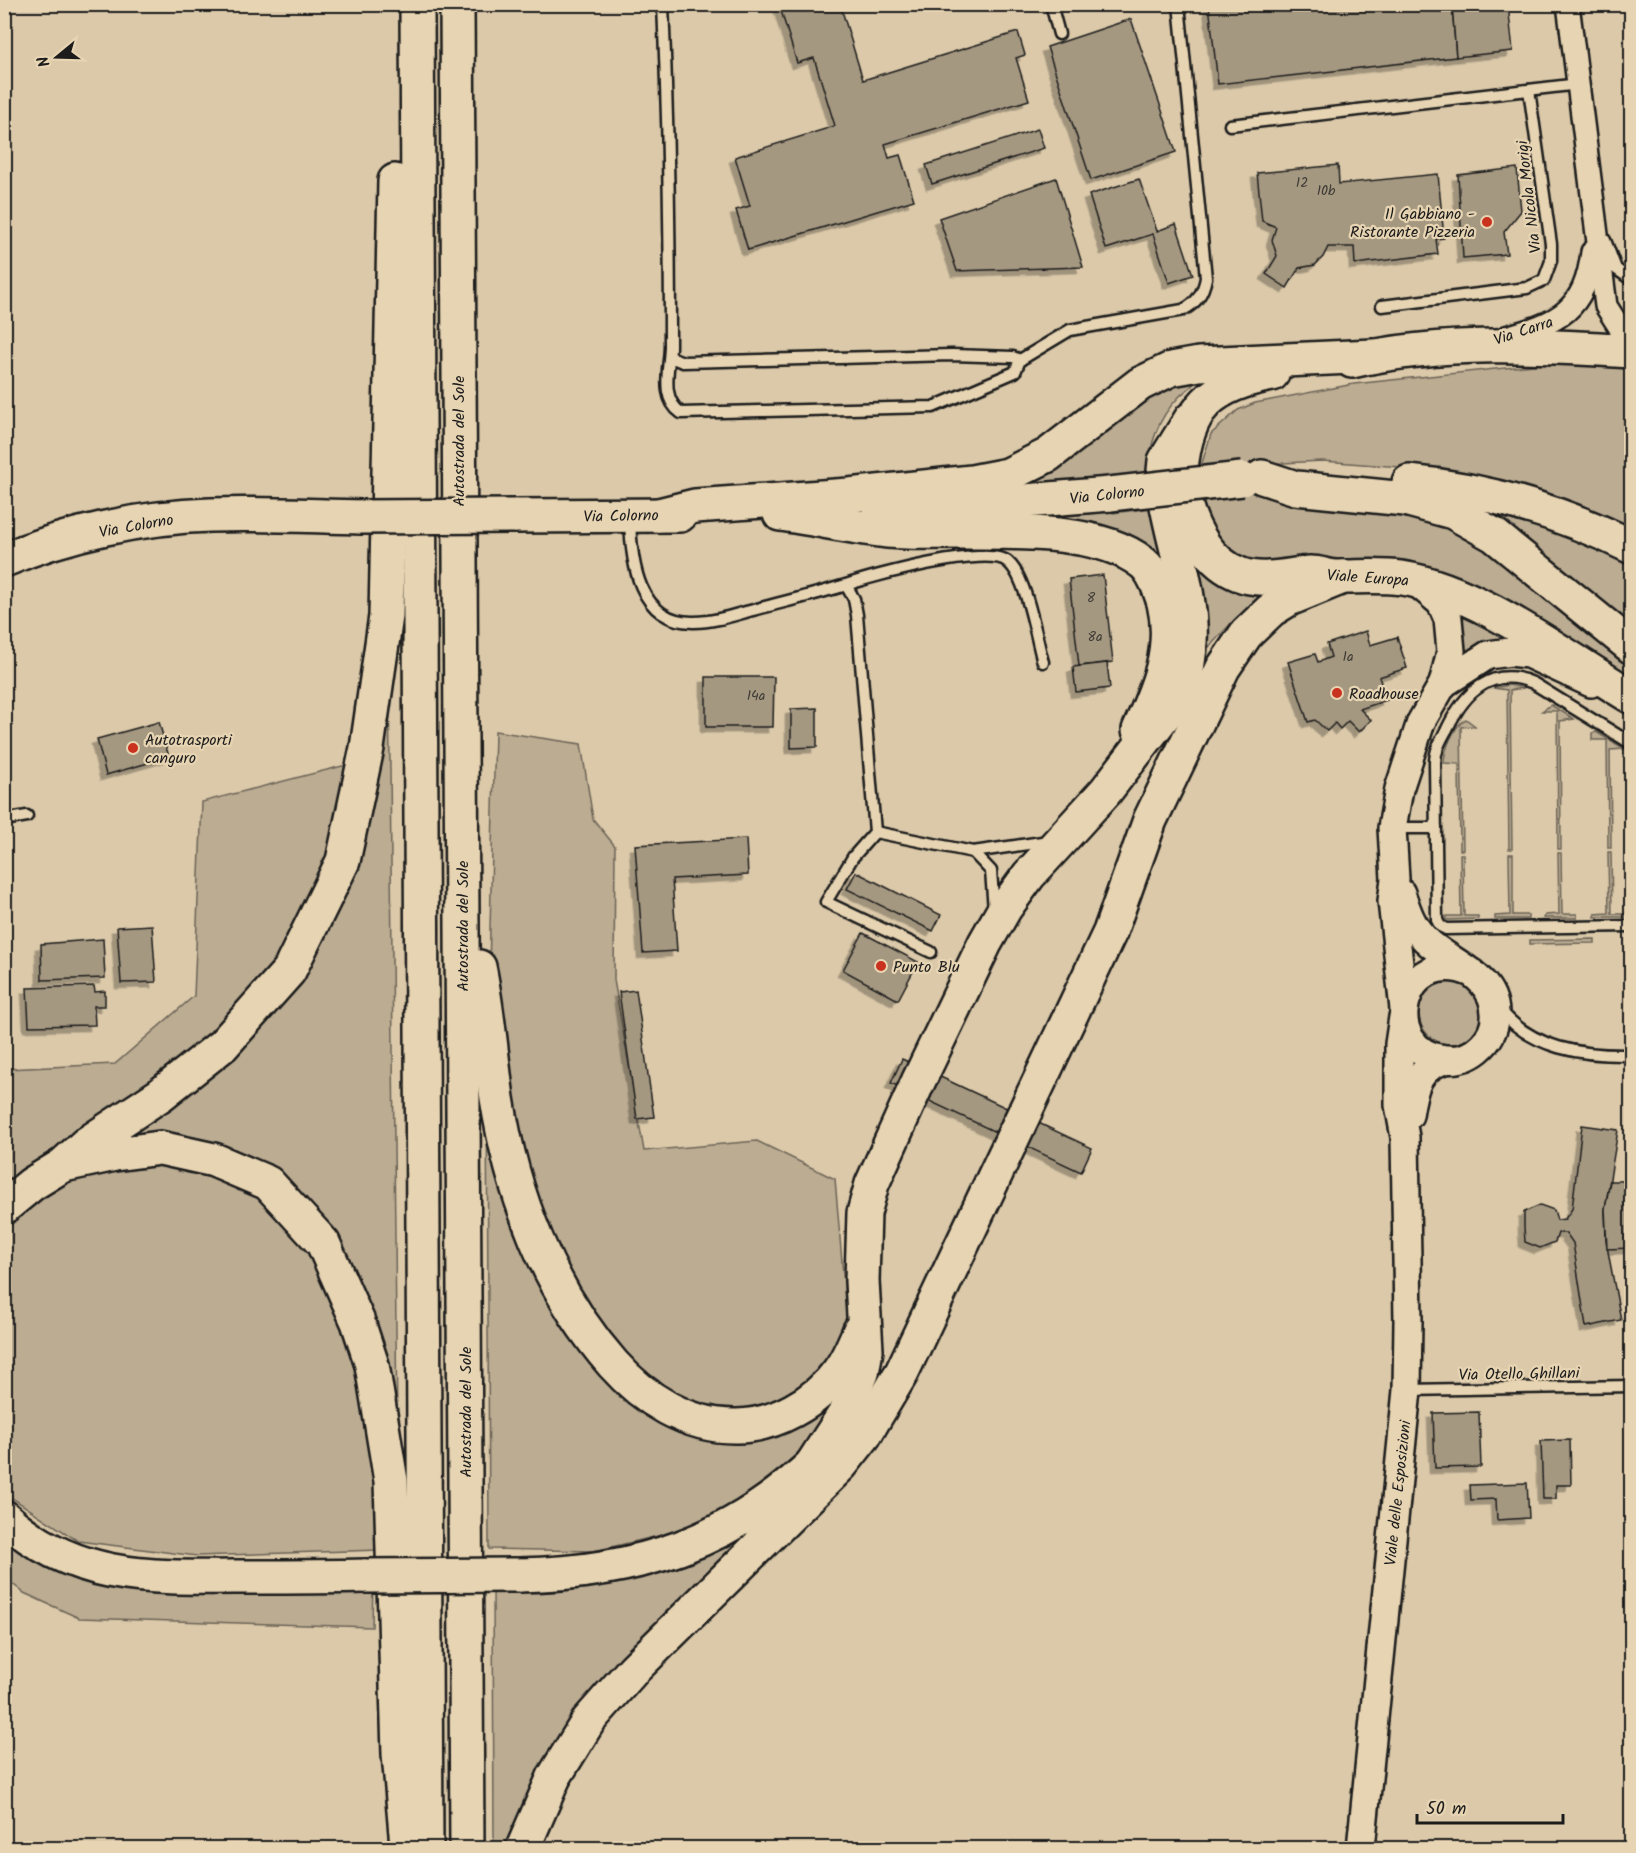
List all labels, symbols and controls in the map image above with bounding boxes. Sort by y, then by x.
north arrow [27,27,87,87]
text: N [31,53,58,70]
street label: Via Nicola Morigi [1510,138,1549,255]
house number: 12 [1296,172,1308,194]
house number: 10b [1317,180,1336,202]
place label: Il Gabbiano - Ristorante Pizzeria [1350,202,1475,245]
marker: Il Gabbiano - Ristorante Pizzeria [1480,215,1494,229]
street label: Via Carra [1490,310,1557,353]
street label: Autostrada del Sole [447,376,472,506]
street label: Via Colorno [1068,479,1146,512]
street label: Via Colorno [583,503,659,530]
street label: Via Colorno [97,508,176,545]
street label: Viale Europa [1326,563,1410,594]
house number: 8 [1087,587,1096,609]
house number: 8a [1088,626,1103,648]
house number: 1a [1343,646,1353,668]
place label: Roadhouse [1349,682,1419,707]
house number: 14a [747,685,765,707]
marker: Roadhouse [1330,686,1344,700]
place label: Autotrasporti canguro [145,728,233,771]
marker: Autotrasporti canguro [126,741,140,755]
street label: Autostrada del Sole [451,861,476,991]
place label: Punto Blu [893,955,960,980]
marker: Punto Blu [874,959,888,973]
street label: Autostrada del Sole [454,1347,479,1477]
street label: Via Otello Ghillani [1458,1361,1581,1388]
street label: Viale delle Esposizioni [1378,1418,1419,1567]
scale bar [1417,1787,1562,1825]
text: 50 m [1426,1795,1466,1824]

